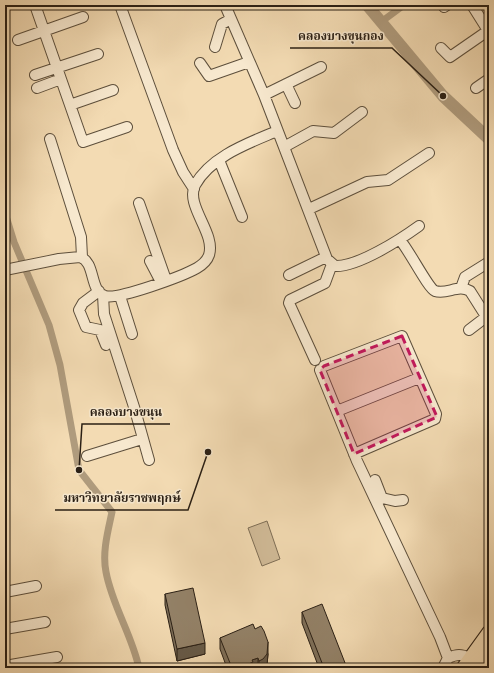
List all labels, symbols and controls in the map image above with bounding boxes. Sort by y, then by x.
callout: คลองบางขุนกอง [290,24,392,48]
text: คลองบางขุนกอง [298,28,384,44]
callout: คลองบางขนุน [82,400,170,424]
text: คลองบางขนุน [90,404,162,420]
callout: มหาวิทยาลัยราชพฤกษ์ [55,486,188,510]
text: มหาวิทยาลัยราชพฤกษ์ [63,490,181,505]

